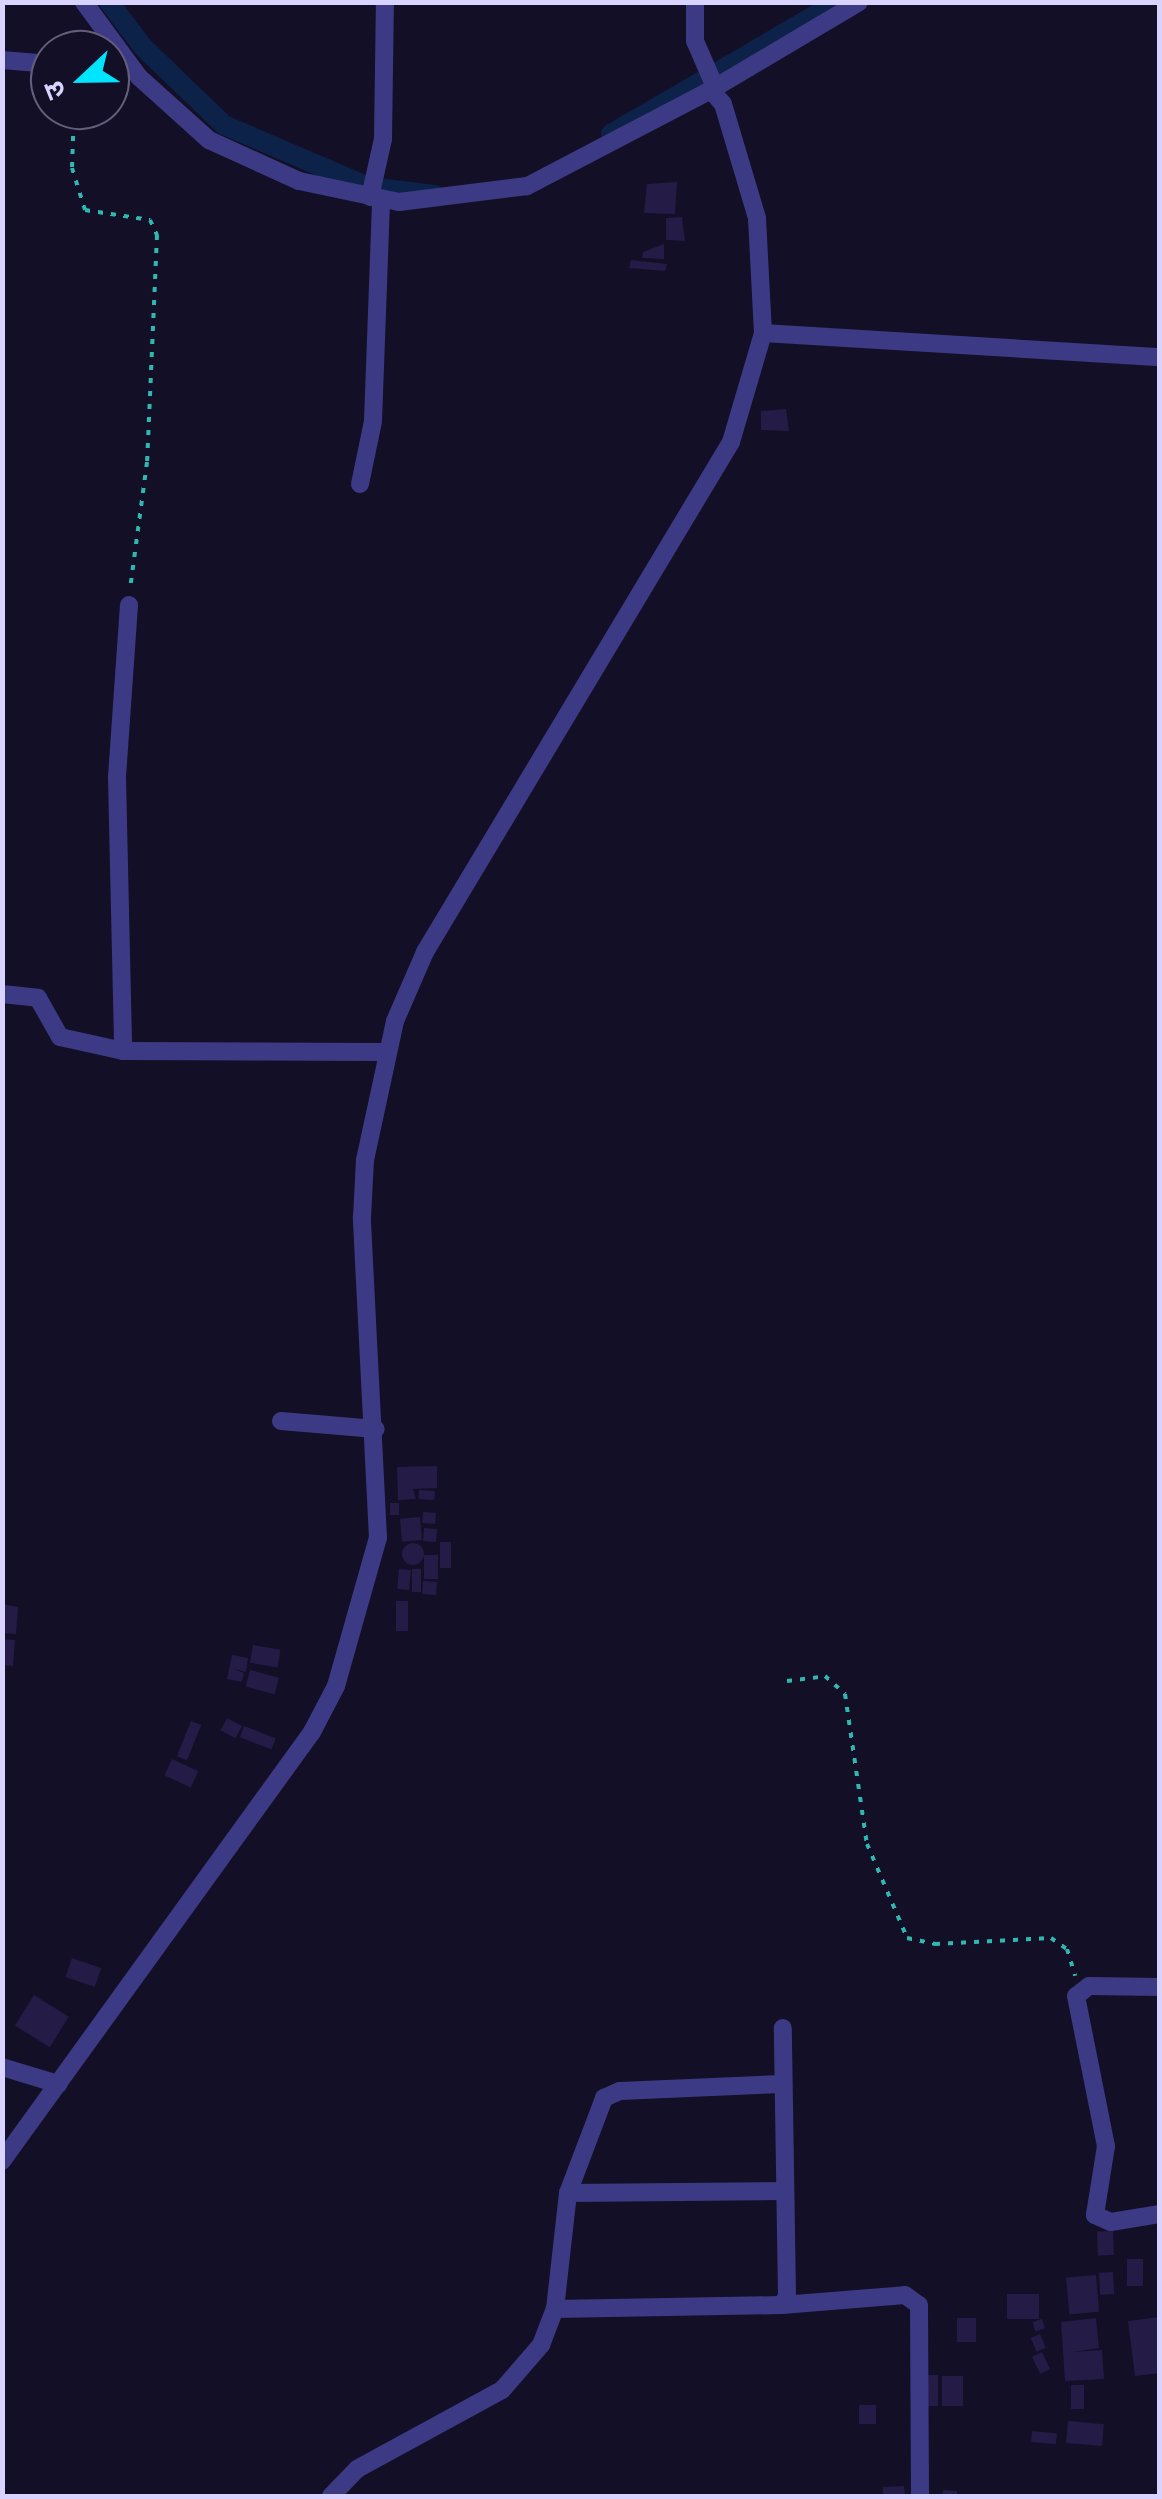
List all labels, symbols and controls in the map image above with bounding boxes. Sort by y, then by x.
north arrow [30,30,130,130]
text: उ [33,76,75,105]

